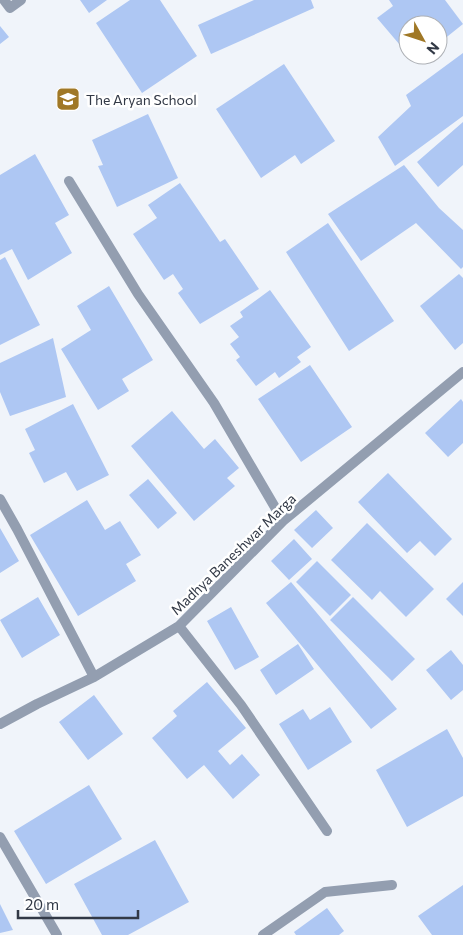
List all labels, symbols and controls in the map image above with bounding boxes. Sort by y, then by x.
north arrow [398,15,448,65]
text: N [423,39,443,58]
school or university icon: The Aryan School [55,86,81,112]
place label: The Aryan School [86,91,197,108]
street label: Madhya Baneshwar Marga [167,490,299,618]
scale bar [18,888,138,920]
text: 20 m [25,895,59,913]

